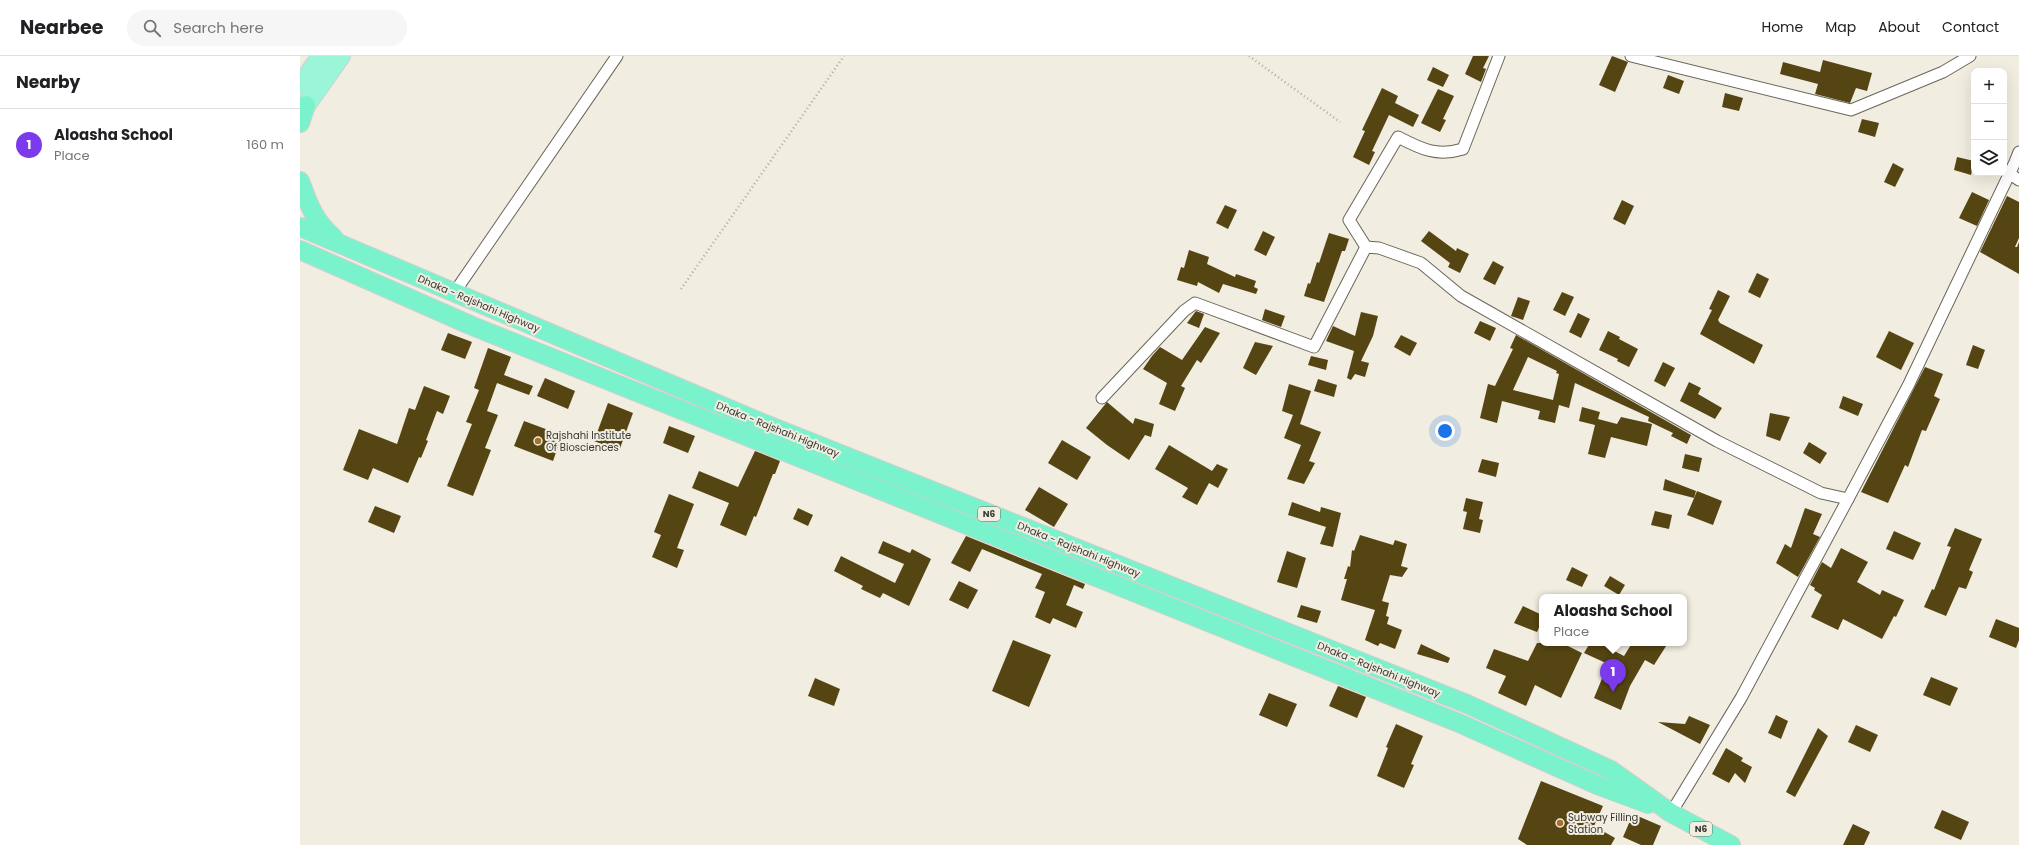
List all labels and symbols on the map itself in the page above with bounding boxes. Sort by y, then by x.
street label: Dhaka - Rajshahi Highway [415,271,543,336]
street label: Dhaka - Rajshahi Highway [714,398,842,461]
your location [1435,421,1455,441]
place label: Rajshahi Institute Of Biosciences [546,428,631,455]
marker: Rajshahi Institute Of Biosciences [533,436,543,446]
road number: N6 [978,507,1000,521]
street label: Dhaka - Rajshahi Highway [1015,518,1143,581]
street label: Dhaka - Rajshahi Highway [1315,638,1443,701]
pin: 1 [1600,659,1626,692]
place label: Subway Filling Station [1568,810,1638,837]
marker: Subway Filling Station [1555,818,1565,828]
road number: N6 [1690,822,1712,836]

